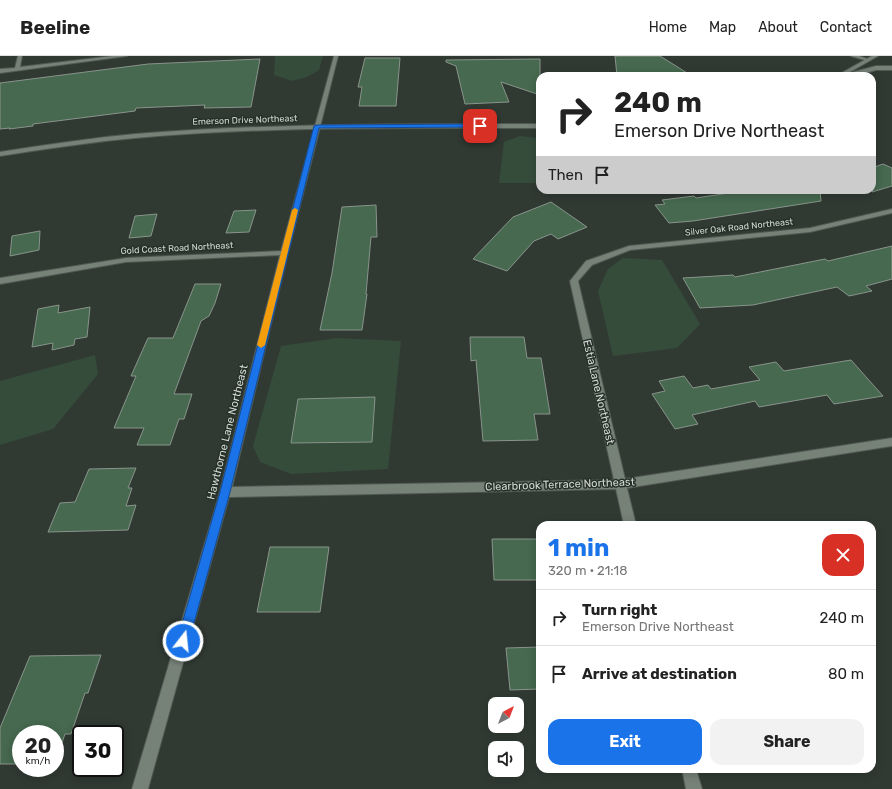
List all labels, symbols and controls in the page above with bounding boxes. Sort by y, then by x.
text: Beeline [20,16,90,39]
text: Home [649,19,687,36]
text: Map [709,19,736,36]
text: About [758,19,798,36]
text: Contact [820,19,872,36]
text: 240 m [614,86,702,119]
icon: right [548,88,600,140]
pin [463,109,497,143]
street label: Emerson Drive Northeast [192,113,298,127]
icon: arrive [469,115,491,137]
text: Emerson Drive Northeast [614,120,824,142]
icon: arrive [591,164,613,186]
text: Then [548,166,583,184]
street label: Silver Oak Road Northeast [684,216,794,238]
street label: Gold Coast Road Northeast [120,240,234,256]
street label: Estia Lane Northeast [580,338,617,446]
street label: Hawthorne Lane Northeast [204,363,251,501]
street label: Clearbrook Terrace Northeast [485,475,636,494]
text: 1 min [548,534,609,562]
button: close [822,534,864,576]
text: 320 m · 21:18 [548,563,627,578]
text: Turn right [582,601,657,619]
icon: right [548,607,570,629]
text: 240 m [819,609,864,627]
text: Emerson Drive Northeast [582,619,734,634]
position arrow [162,620,204,662]
icon: arrive [548,663,570,685]
text: Arrive at destination [582,665,737,683]
text: 80 m [828,665,864,683]
north arrow [488,697,524,733]
map controls [488,697,524,777]
button: Exit [548,719,702,765]
button: Share [710,719,864,765]
speed limit sign: 30 [72,725,124,777]
text: 20 [25,734,51,758]
button: sound [488,741,524,777]
text: km/h [26,755,50,767]

